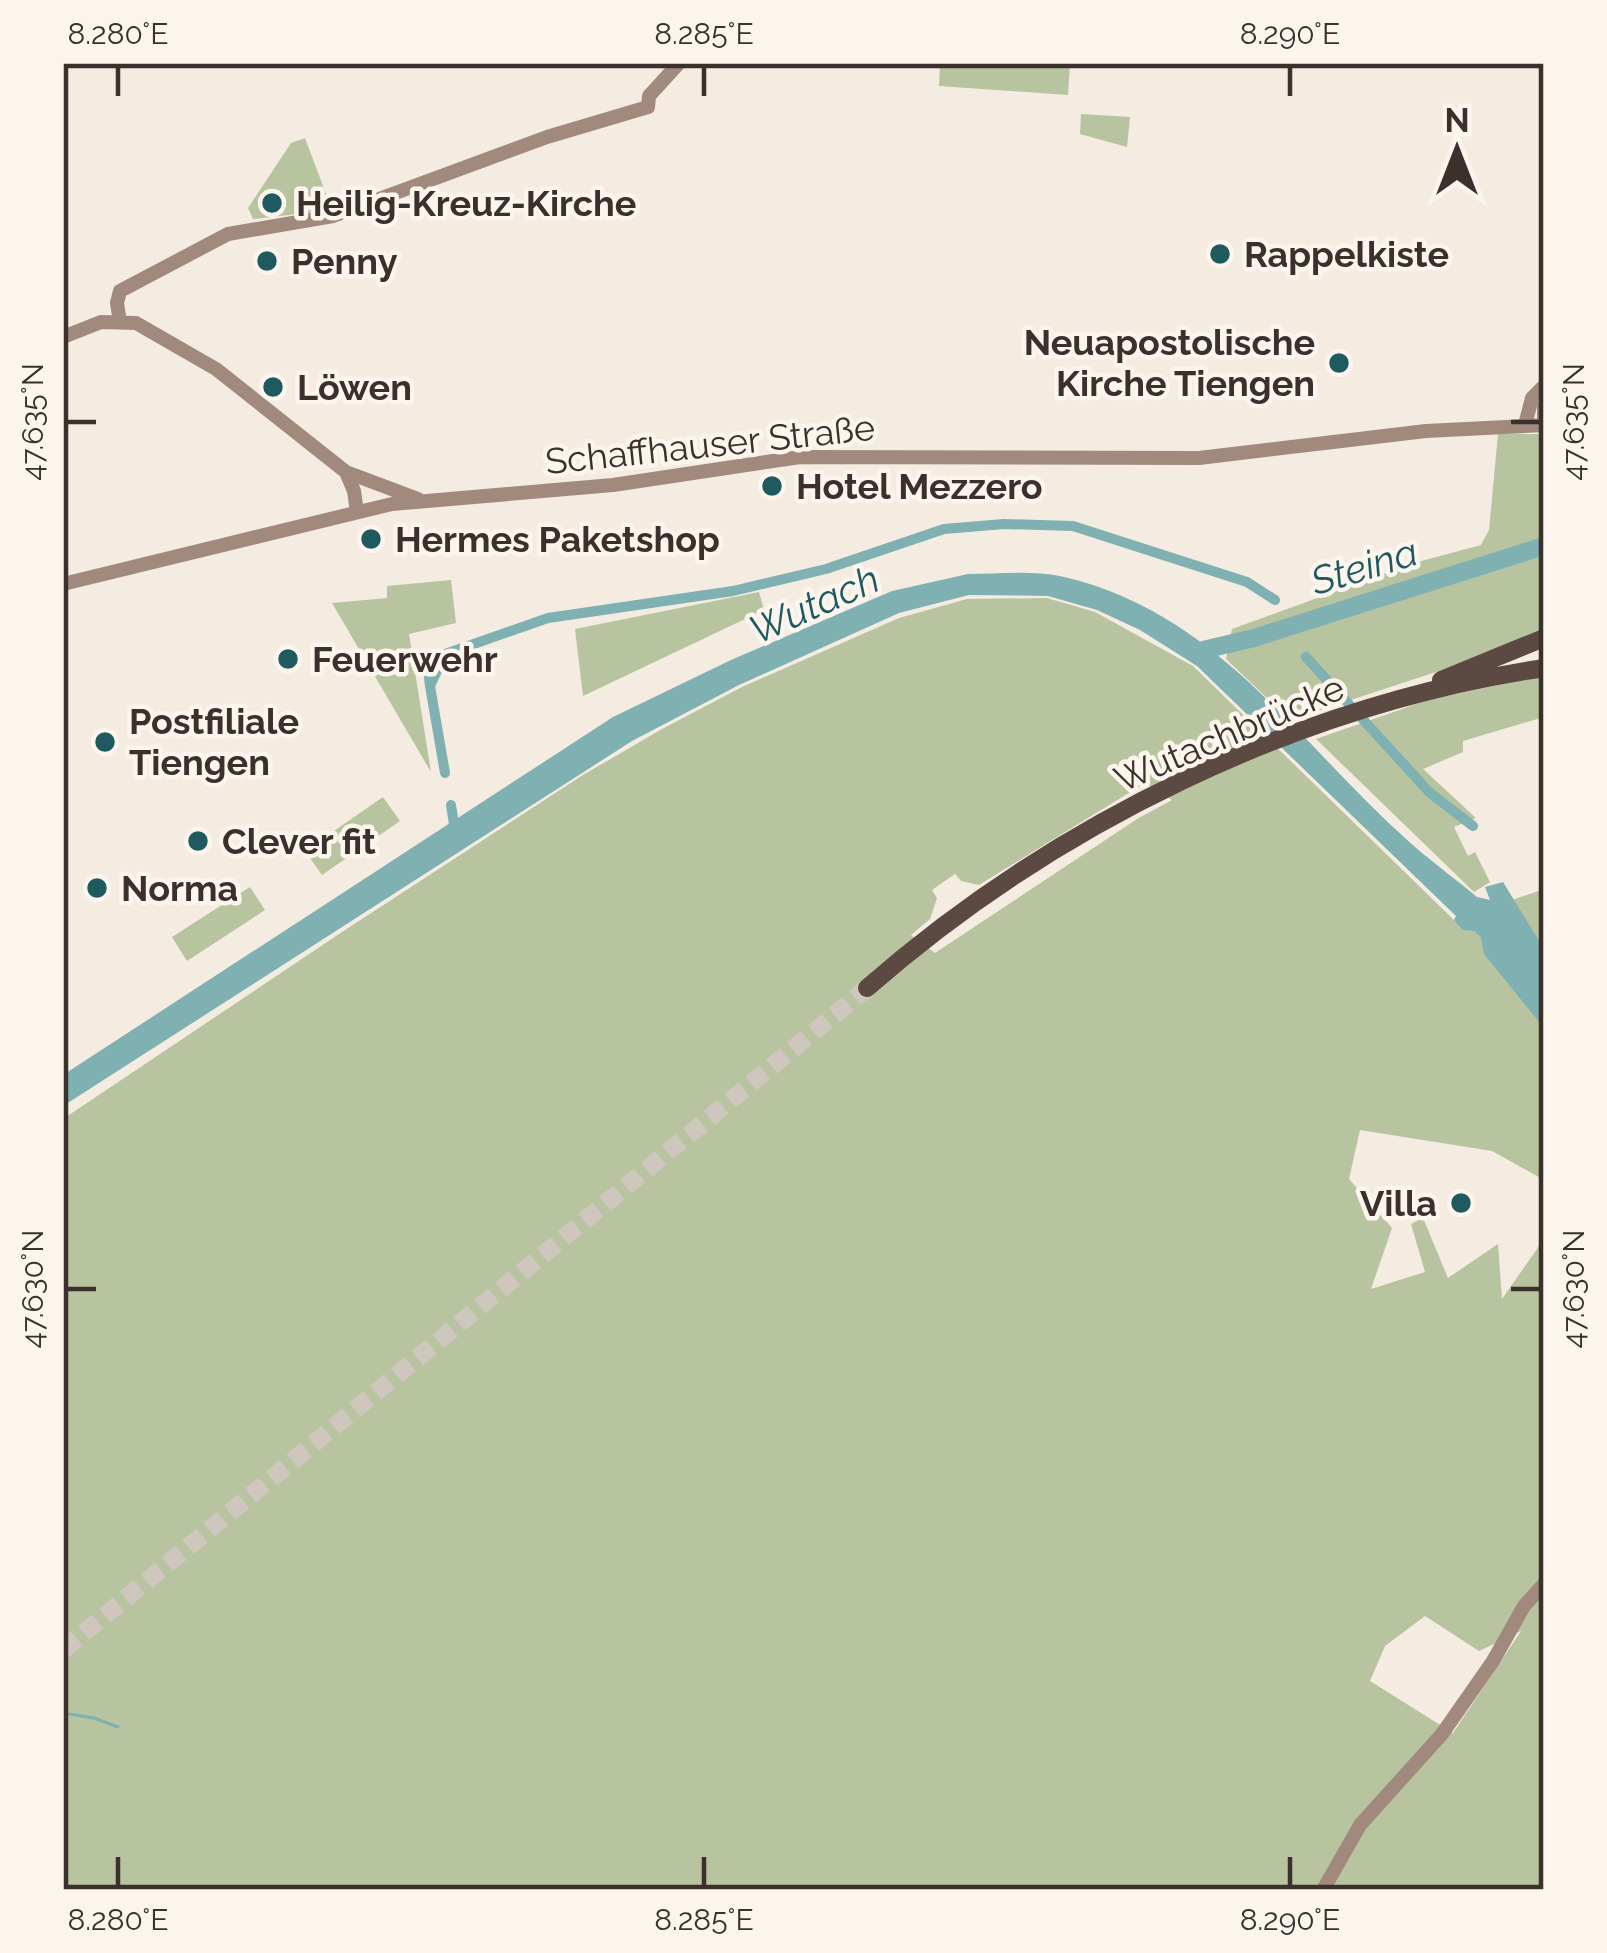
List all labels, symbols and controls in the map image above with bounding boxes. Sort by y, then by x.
text: 8.280°E [68,16,168,51]
text: 8.285°E [654,16,754,51]
text: 8.290°E [1240,16,1340,51]
north arrow [1397,90,1517,210]
text: N [1444,101,1470,140]
place label: Heilig-Kreuz-Kirche [296,182,636,224]
marker: Heilig-Kreuz-Kirche [259,190,285,216]
place label: Rappelkiste [1244,233,1449,275]
place label: Penny [291,240,398,282]
marker: Rappelkiste [1207,241,1233,267]
marker: Penny [254,248,280,274]
place label: Neuapostolische Kirche Tiengen [1024,321,1315,404]
marker: Neuapostolische Kirche Tiengen [1326,350,1352,376]
text: 47.635°N [15,363,50,481]
text: 47.635°N [1556,363,1591,481]
place label: Löwen [297,366,412,408]
marker: Löwen [260,374,286,400]
street label: Schaffhauser Straße [543,406,877,482]
place label: Hotel Mezzero [796,465,1043,507]
marker: Hotel Mezzero [759,473,785,499]
place label: Hermes Paketshop [395,518,720,560]
marker: Hermes Paketshop [358,526,384,552]
water label: Steina [1304,528,1423,604]
water label: Wutach [742,555,886,653]
place label: Feuerwehr [312,638,498,680]
marker: Feuerwehr [275,646,301,672]
street label: Wutachbrücke [1108,666,1350,800]
place label: Postfiliale Tiengen [129,700,299,783]
marker: Postfiliale Tiengen [92,729,118,755]
place label: Clever fit [222,820,376,862]
marker: Clever fit [185,828,211,854]
place label: Norma [121,867,238,909]
marker: Norma [84,875,110,901]
place label: Villa [1360,1182,1437,1224]
marker: Villa [1448,1190,1474,1216]
text: 47.630°N [15,1230,50,1349]
text: 47.630°N [1556,1230,1591,1349]
text: 8.280°E [68,1902,168,1937]
text: 8.285°E [654,1902,754,1937]
text: 8.290°E [1240,1902,1340,1937]

